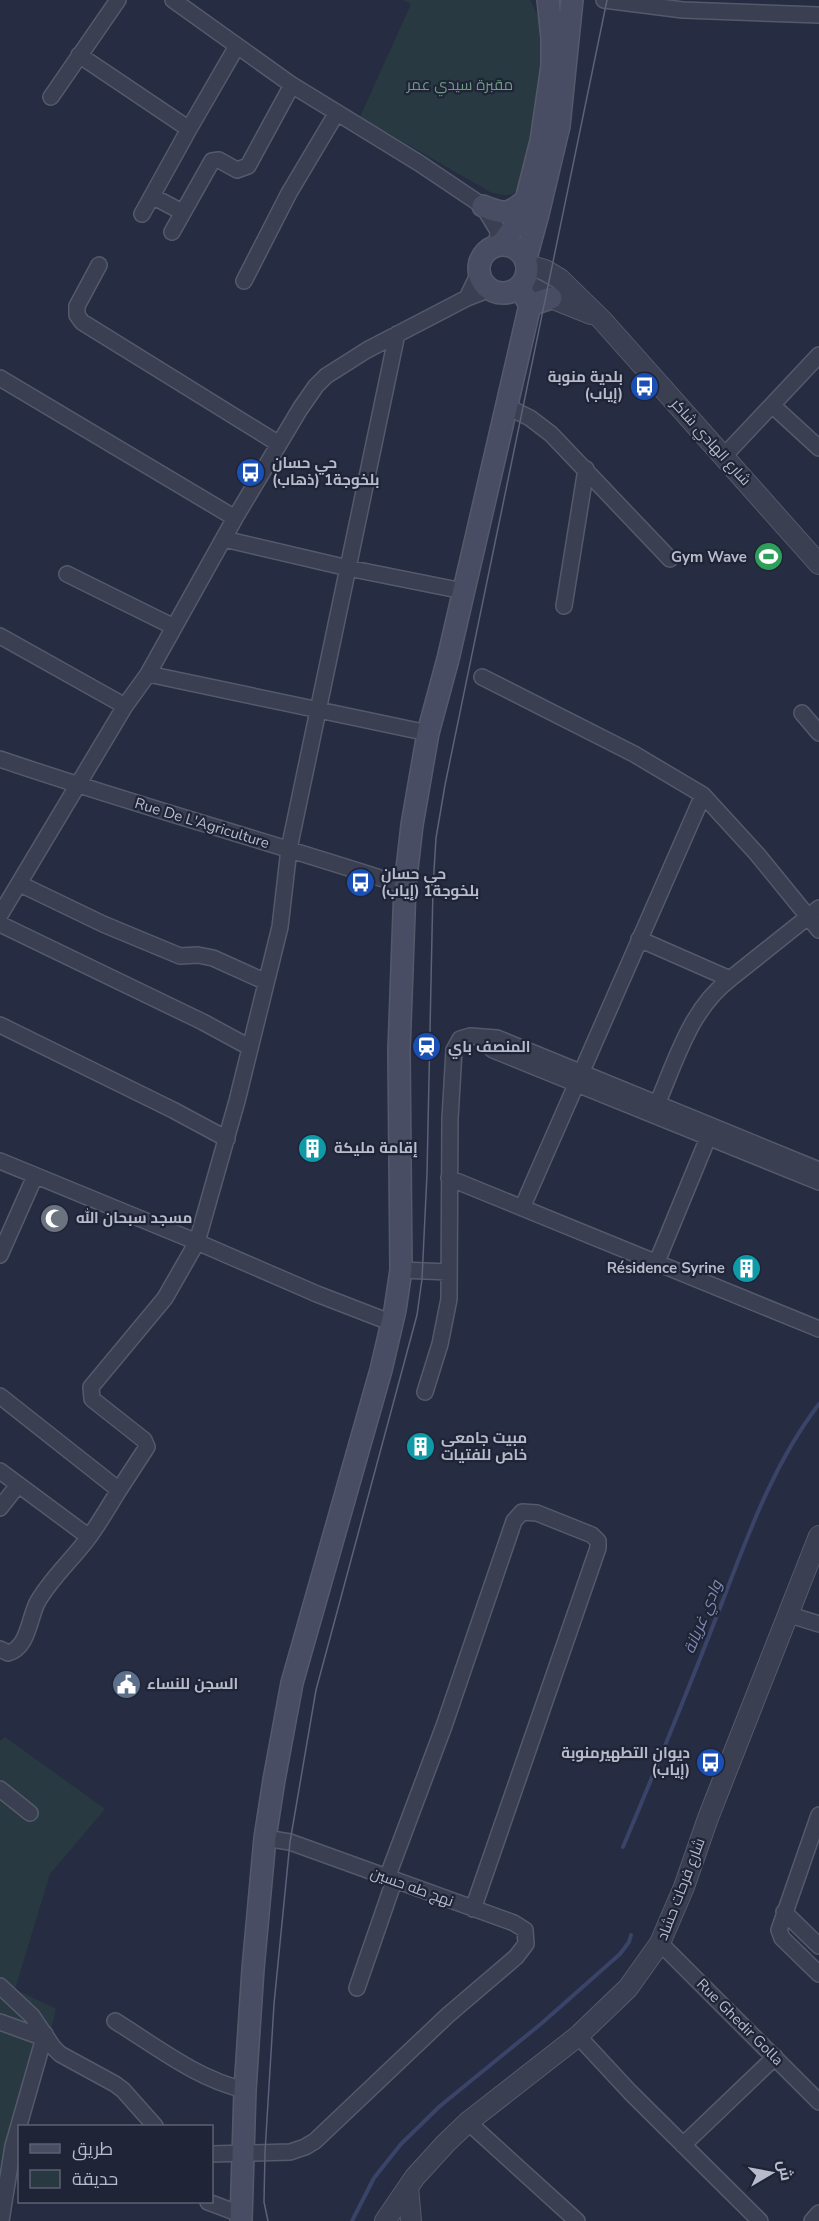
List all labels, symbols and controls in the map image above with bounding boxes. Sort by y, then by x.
park label: مقبرة سيدي عمر [406,75,513,97]
place label: بلدية منوبة (إياب) [548,367,623,404]
bus stop icon: بلدية منوبة (إياب) [628,370,660,402]
street label: شارع الهادي شاكر [664,393,755,491]
place label: حي حسان بلخوجة1 (ذهاب) [272,453,380,490]
bus stop icon: حي حسان بلخوجة1 (ذهاب) [235,456,267,488]
sports icon: Gym Wave [752,541,784,573]
place label: Gym Wave [671,547,747,567]
street label: Rue De L'Agriculture [132,793,272,853]
place label: حي حسان بلخوجة1 (إياب) [381,864,479,901]
bus stop icon: حي حسان بلخوجة1 (إياب) [344,867,376,899]
station icon: المنصف باي [411,1031,443,1063]
place label: المنصف باي [448,1037,530,1059]
building icon: إقامة مليكة [297,1132,329,1164]
place label: إقامة مليكة [334,1138,418,1158]
mosque icon: مسجد سبحان الله [39,1202,71,1234]
place label: مسجد سبحان الله [76,1207,192,1228]
building icon: Résidence Syrine [730,1252,762,1284]
place label: Résidence Syrine [607,1258,725,1278]
place label: مبيت جامعي خاص للفتيات [441,1428,527,1465]
building icon: مبيت جامعي خاص للفتيات [404,1431,436,1463]
water label: وادي غريانة [678,1576,729,1657]
public building icon: السجن للنساء [110,1668,142,1700]
place label: السجن للنساء [147,1674,238,1694]
place label: ديوان التطهيرمنوبة (إياب) [561,1743,690,1780]
bus stop icon: ديوان التطهيرمنوبة (إياب) [695,1746,727,1778]
street label: شارع فرحات حشاد [652,1835,711,1943]
street label: نهج طه حسين [367,1863,456,1912]
street label: Rue Ghedir Golla [692,1974,788,2070]
legend [18,2125,213,2203]
text: طريق [72,2137,113,2161]
north arrow [741,2143,801,2203]
text: ش [772,2159,797,2183]
text: حديقة [72,2167,118,2191]

